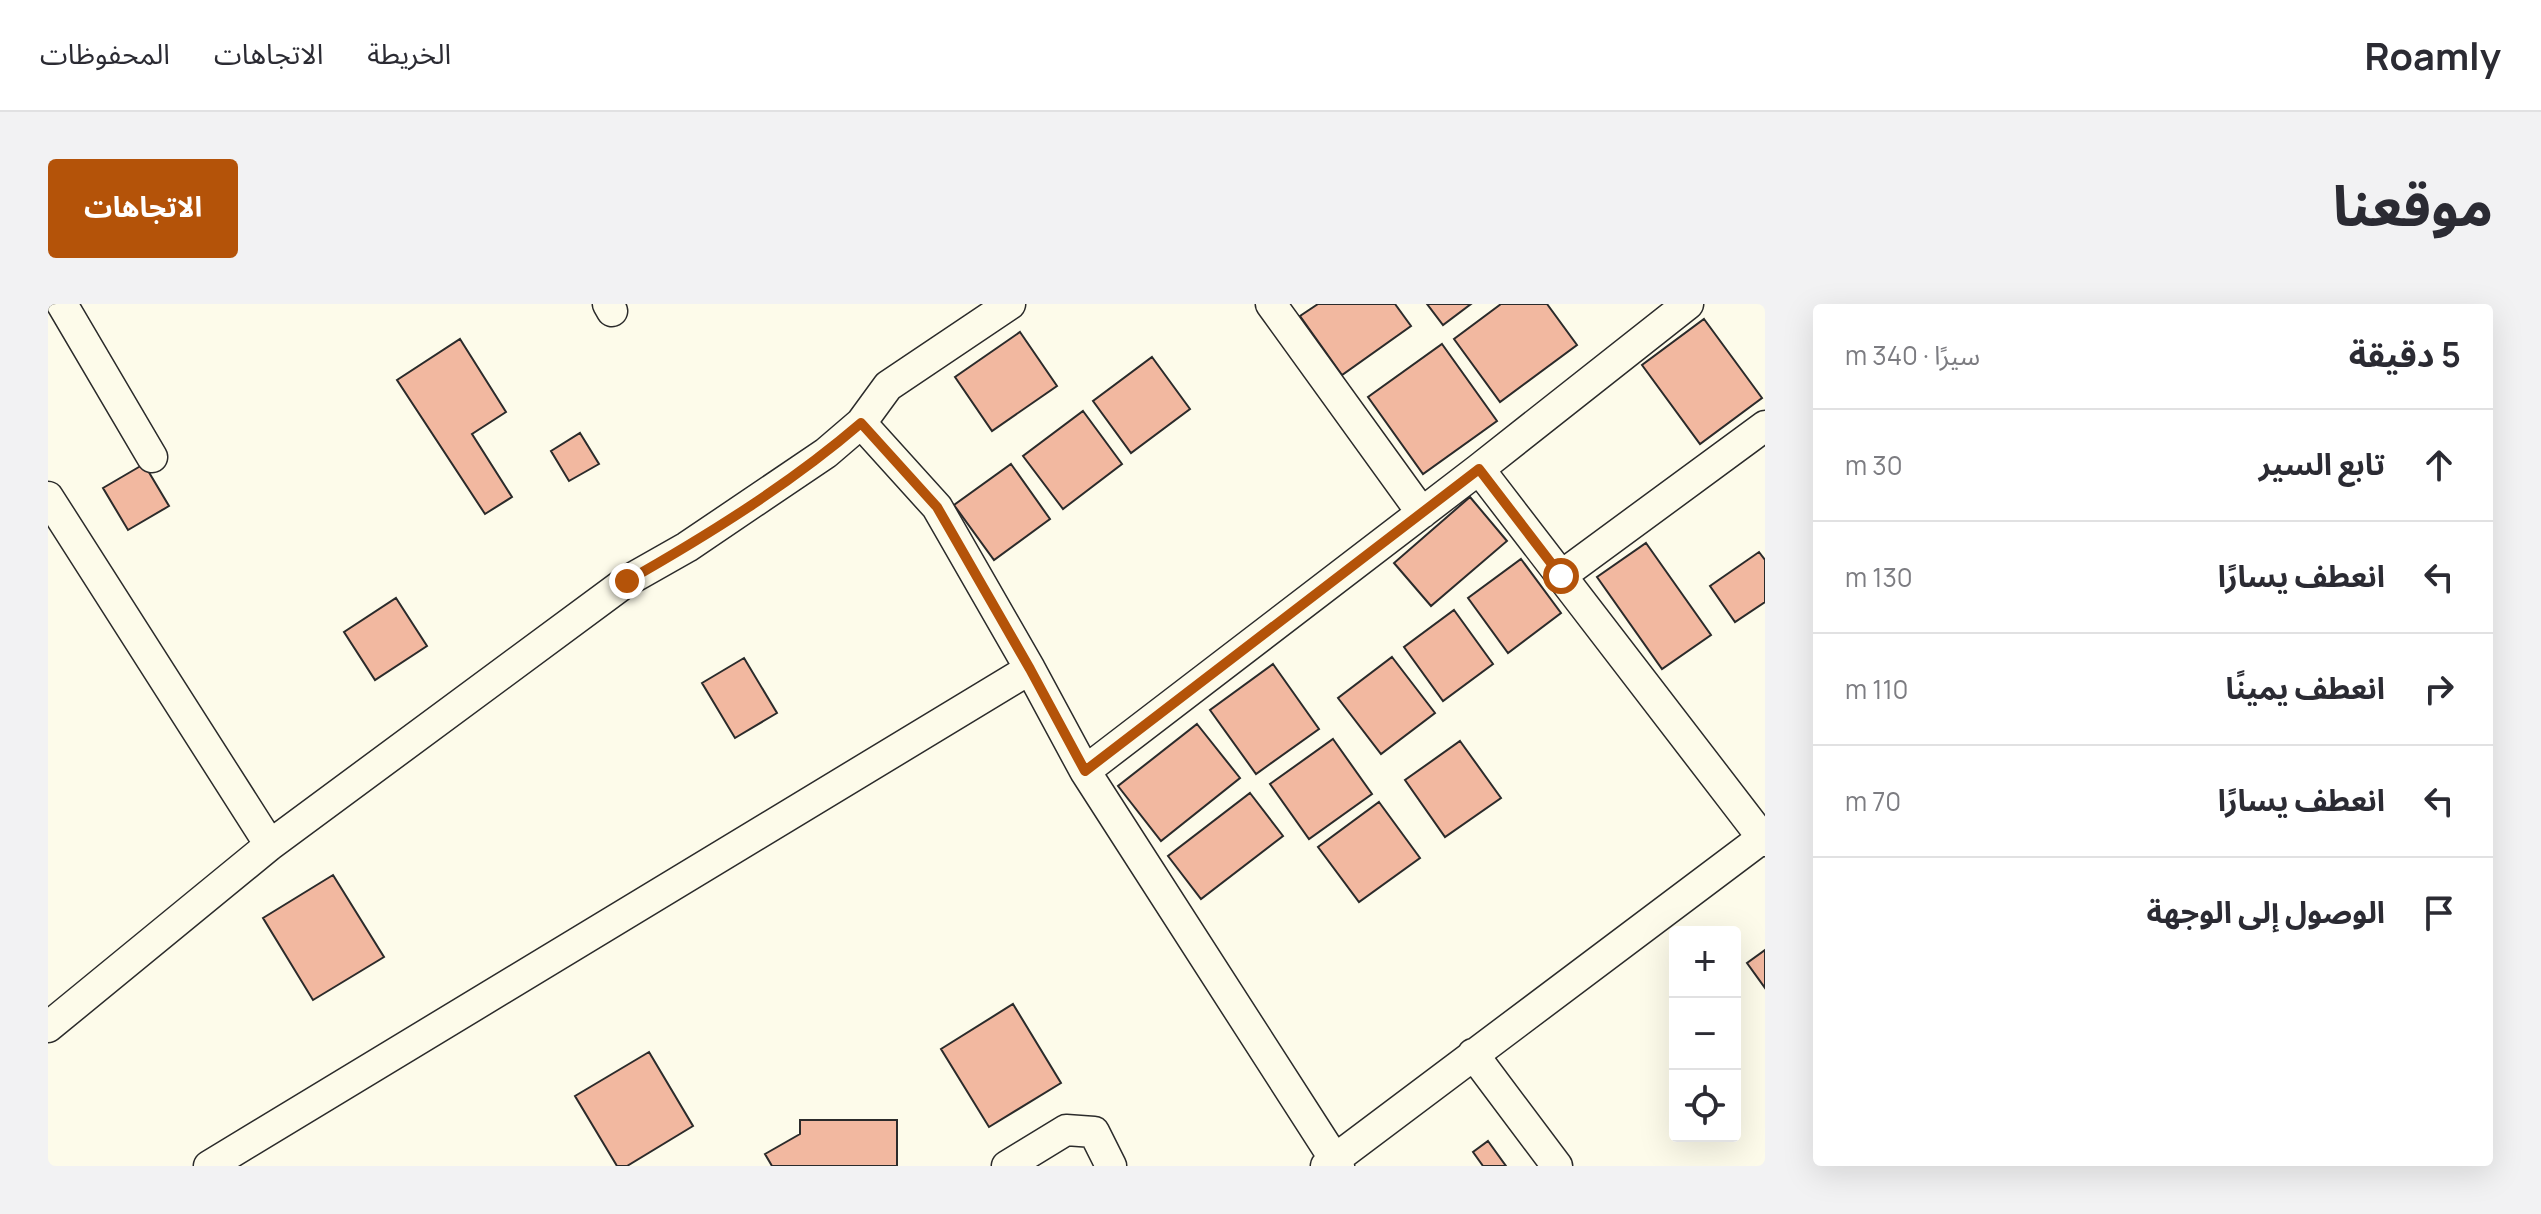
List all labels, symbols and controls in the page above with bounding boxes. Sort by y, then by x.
text: Roamly [2364,29,2501,81]
text: المحفوظات [40,34,170,72]
text: الاتجاهات [214,34,323,72]
text: الخريطة [367,34,451,72]
button: الاتجاهات [48,159,238,258]
text: موقعنا [2333,166,2493,243]
text: 5 دقيقة [2349,331,2461,377]
text: سيرًا · 340 m [1845,337,1980,373]
text: تابع السير [2259,443,2385,484]
icon: ahead [2417,443,2461,487]
text: 30 m [1845,447,1903,483]
text: انعطف يسارًا [2218,555,2385,596]
icon: left [2417,555,2461,599]
route start [1543,558,1579,594]
text: 130 m [1845,559,1913,595]
route end [609,563,645,599]
text: انعطف يمينًا [2226,667,2385,708]
icon: right [2417,667,2461,711]
text: 110 m [1845,671,1908,707]
text: انعطف يسارًا [2218,779,2385,820]
icon: left [2417,779,2461,823]
text: 70 m [1845,783,1901,819]
text: الوصول إلى الوجهة [2146,891,2385,932]
icon: arrive [2417,891,2461,935]
map controls [1669,926,1741,1142]
button: + [1669,926,1741,998]
button: − [1669,998,1741,1070]
button: locate [1669,1070,1741,1142]

